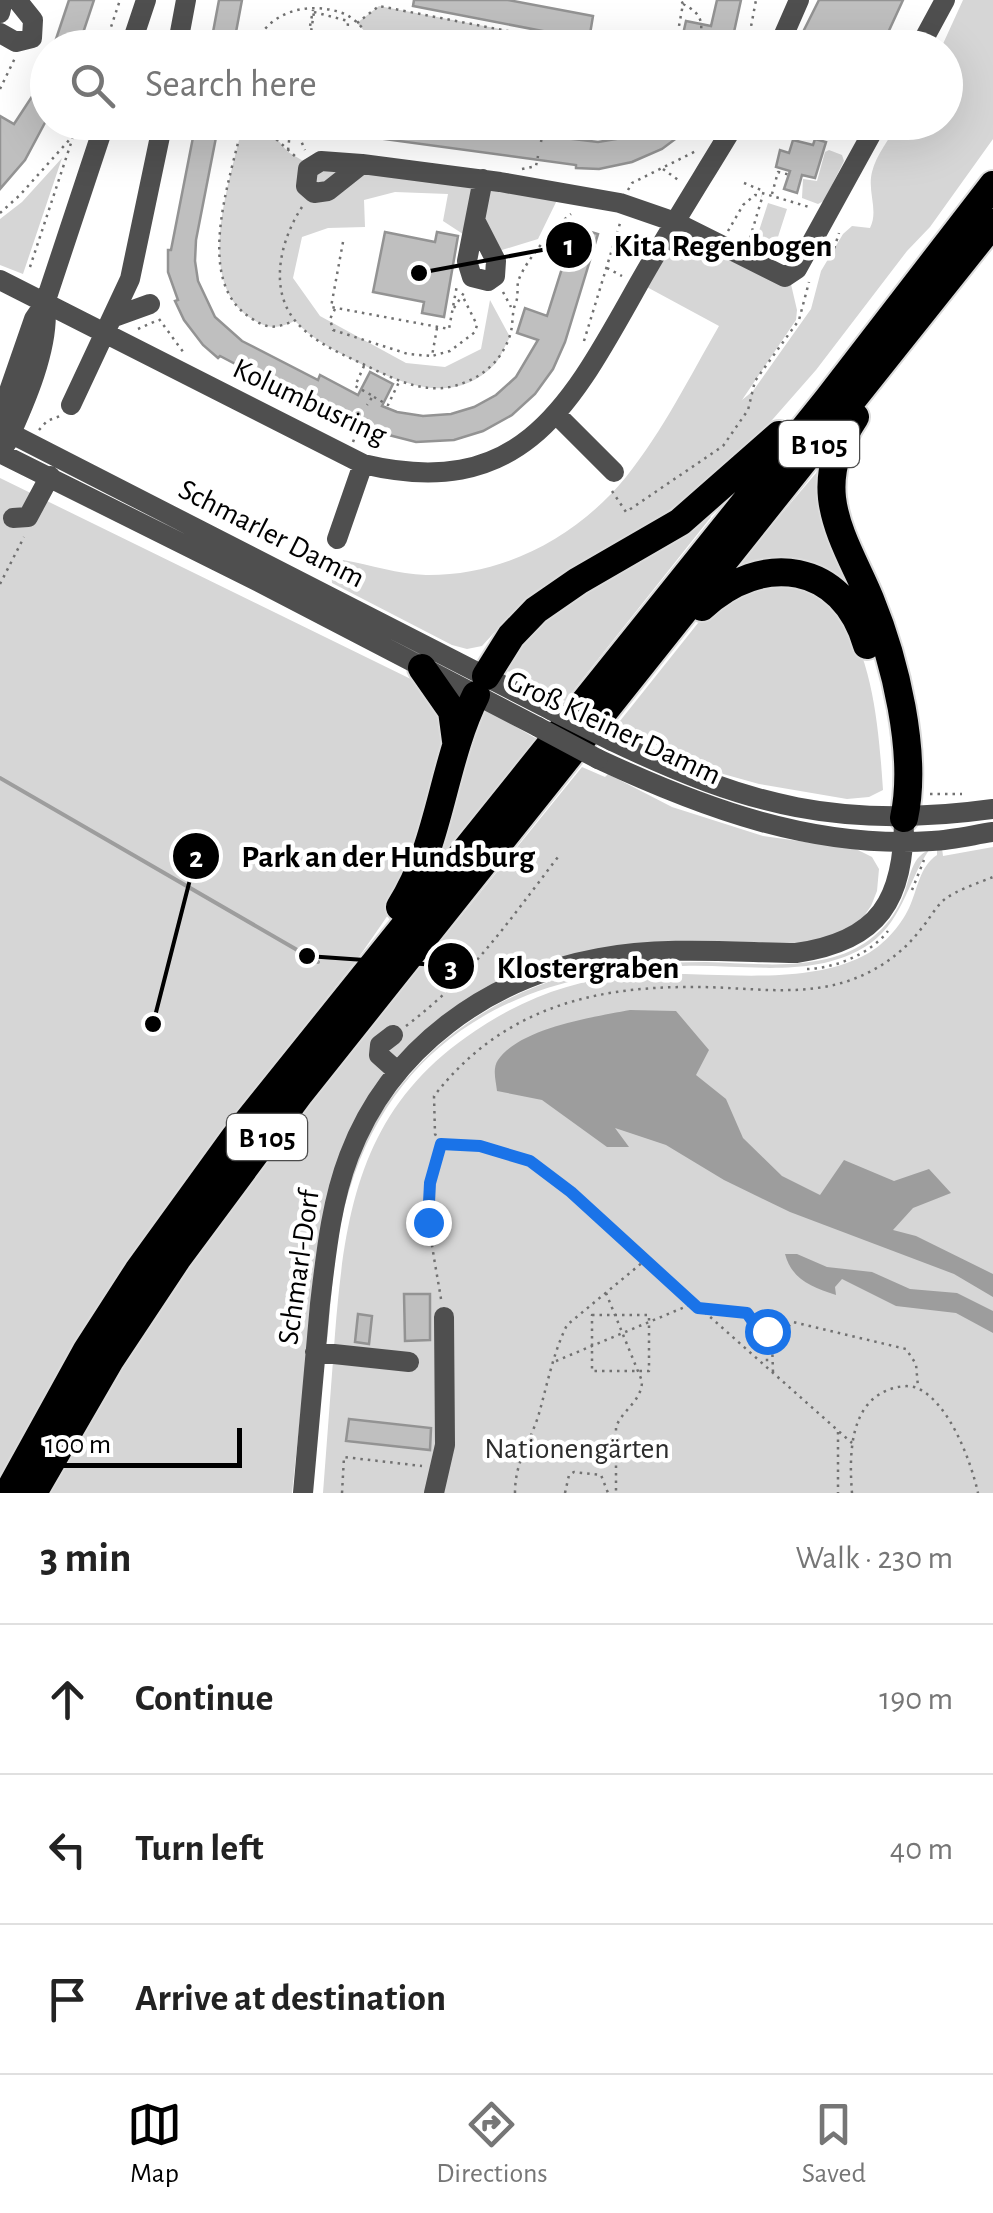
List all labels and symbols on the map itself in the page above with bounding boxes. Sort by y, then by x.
callout: Kita Regenbogen [544,214,853,276]
text: Kita Regenbogen [613,230,833,262]
text: 1 [564,231,574,261]
street label: Kolumbusring [228,353,391,451]
road number: B 105 [779,421,859,467]
street label: Schmarler Damm [174,474,369,594]
street label: Groß Kleiner Damm [502,665,725,791]
callout: Park an der Hundsburg [171,825,554,887]
text: Park an der Hundsburg [241,841,536,873]
text: 2 [189,843,203,873]
callout: Klostergraben [426,935,699,997]
text: Klostergraben [497,952,679,984]
text: 3 [445,953,457,983]
road number: B 105 [227,1114,307,1160]
street label: Schmarl-Dorf [273,1186,325,1346]
route end [406,1200,452,1246]
route start [745,1309,791,1355]
scale bar [30,1423,242,1468]
park label: Nationengärten [484,1434,670,1464]

